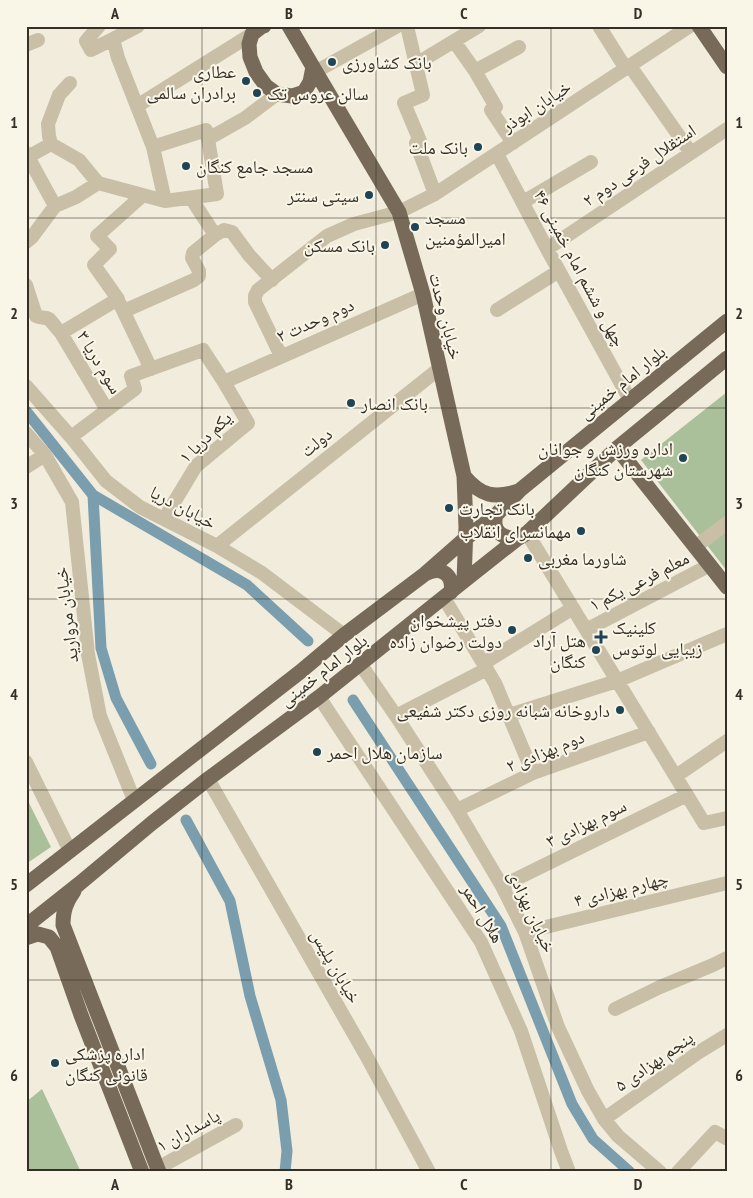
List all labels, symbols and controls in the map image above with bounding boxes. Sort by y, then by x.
text: A [110,3,120,23]
text: B [285,3,293,23]
text: C [460,3,468,23]
text: D [634,3,643,23]
place label: بانک کشاورزی [342,51,432,74]
marker: بانک کشاورزی [326,56,338,68]
place label: عطاری برادران سالمی [146,60,236,104]
marker: عطاری برادران سالمی [240,75,252,87]
street label: خیابان ابوذر [496,75,575,138]
place label: سالن عروس تک [267,82,369,105]
marker: سالن عروس تک [251,87,263,99]
text: 1 [10,112,18,132]
text: 1 [735,112,743,132]
street label: استقلال فرعی دوم ۲ [578,119,701,212]
place label: بانک ملت [408,136,468,159]
marker: بانک ملت [472,141,484,153]
place label: مسجد جامع کنگان [196,155,313,179]
marker: مسجد جامع کنگان [180,160,192,172]
place label: سیتی سنتر [286,184,359,207]
street label: چهل و ششم امام خمینی ۴۶ [528,185,631,351]
marker: سیتی سنتر [363,189,375,201]
place label: مسجد امیرالمؤمنین [425,206,506,250]
marker: مسجد امیرالمؤمنین [409,221,421,233]
place label: بانک مسکن [304,234,375,257]
marker: بانک مسکن [379,239,391,251]
street label: خیابان وحدت [424,270,468,362]
street label: دوم وحدت ۲ [273,293,358,348]
text: 2 [10,303,18,323]
text: 2 [735,303,743,323]
street label: سوم دریا ۳ [71,326,128,398]
street label: بلوار امام خمینی [574,340,671,425]
place label: بانک انصار [360,392,428,415]
marker: بانک انصار [345,397,357,409]
street label: یکم دریا ۱ [174,406,237,468]
street label: دولت [295,422,337,462]
place label: اداره ورزش و جوانان شهرستان کنگان [538,437,673,481]
marker: اداره ورزش و جوانان شهرستان کنگان [677,452,689,464]
street label: خیابان دریا [146,480,220,534]
text: 3 [10,493,18,513]
text: 3 [735,493,743,513]
place label: بانک تجارت [459,497,535,520]
marker: بانک تجارت [443,502,455,514]
place label: مهمانسرای انقلاب [459,520,571,543]
marker: مهمانسرای انقلاب [575,525,587,537]
street label: معلم فرعی یکم ۱ [585,546,693,617]
place label: شاورما مغربی [538,547,627,570]
marker: شاورما مغربی [522,552,534,564]
street label: خیابان مروارید [49,566,83,664]
place label: دفتر پیشخوان دولت رضوان زاده [390,609,502,653]
place label: کلینیک زیبایی لوتوس [612,616,702,660]
marker: دفتر پیشخوان دولت رضوان زاده [506,624,518,636]
street label: بلوار امام خمینی [274,628,372,712]
place label: هتل آراد کنگان [533,629,587,673]
marker: کلینیک زیبایی لوتوس [594,630,608,644]
marker: هتل آراد کنگان [590,644,602,656]
text: 4 [10,684,18,704]
text: 4 [735,684,743,704]
place label: داروخانه شبانه روزی دکتر شفیعی [397,699,610,722]
marker: داروخانه شبانه روزی دکتر شفیعی [614,704,626,716]
street label: دوم بهزادی ۲ [503,725,588,778]
place label: سازمان هلال احمر [326,741,443,764]
marker: سازمان هلال احمر [311,746,323,758]
street label: سوم بهزادی ۳ [542,794,630,853]
street label: خیابان بهزادی [503,866,561,956]
street label: چهارم بهزادی ۴ [572,866,671,913]
text: 5 [10,874,18,894]
text: 5 [735,874,743,894]
street label: هلال احمر [456,878,510,947]
street label: خیابان پلیس [305,925,366,1007]
street label: پنجم بهزادی ۵ [610,1026,698,1097]
place label: اداره پزشکی قانونی کنگان [65,1042,148,1086]
marker: اداره پزشکی قانونی کنگان [49,1057,61,1069]
text: 6 [10,1065,18,1085]
text: 6 [735,1065,743,1085]
street label: پاسداران ۱ [152,1103,224,1157]
text: A [110,1174,120,1194]
text: B [285,1174,293,1194]
text: C [460,1174,468,1194]
text: D [634,1174,643,1194]

